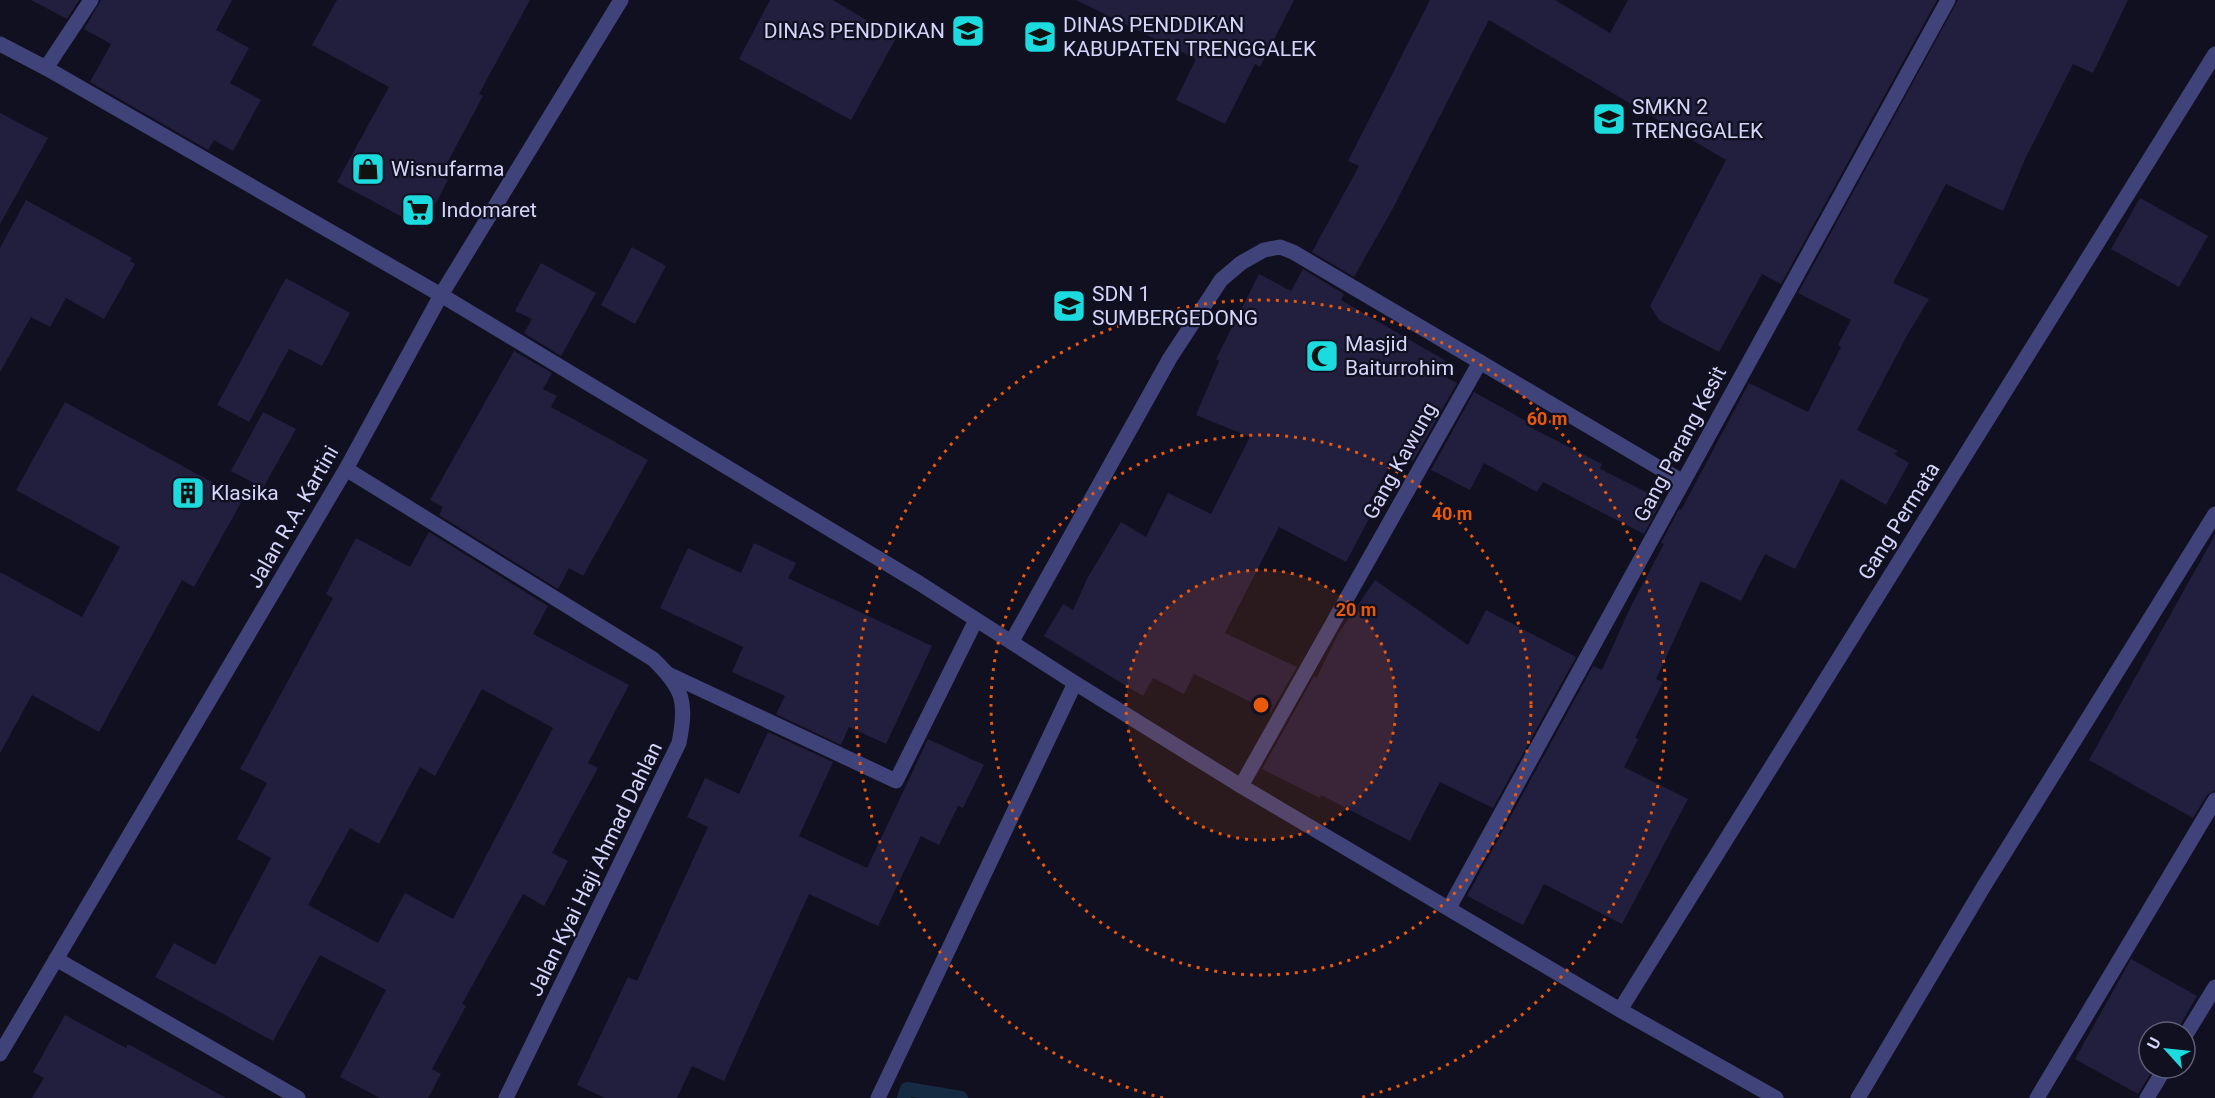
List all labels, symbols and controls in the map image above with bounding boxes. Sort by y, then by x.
school or university icon: DINAS PENDDIKAN [950,13,986,49]
place label: DINAS PENDDIKAN KABUPATEN TRENGGALEK [1063,13,1317,61]
place label: DINAS PENDDIKAN [764,19,945,43]
school or university icon: DINAS PENDDIKAN KABUPATEN TRENGGALEK [1022,19,1058,55]
place label: SMKN 2 TRENGGALEK [1632,95,1764,143]
school or university icon: SMKN 2 TRENGGALEK [1591,101,1627,137]
shop icon: Wisnufarma [350,151,386,187]
place label: Wisnufarma [391,157,504,181]
supermarket icon: Indomaret [400,192,436,228]
place label: Indomaret [441,198,537,222]
place label: SDN 1 SUMBERGEDONG [1092,282,1258,330]
school or university icon: SDN 1 SUMBERGEDONG [1051,288,1087,324]
place label: Masjid Baiturrohim [1345,332,1454,380]
mosque icon: Masjid Baiturrohim [1304,338,1340,374]
street label: Gang Parang Kesit [1629,362,1731,526]
street label: Gang Kawung [1358,398,1442,524]
text: 60 m [1527,408,1567,429]
street label: Jalan R.A. Kartini [243,442,343,592]
street label: Gang Permata [1853,458,1945,584]
building icon: Klasika [170,475,206,511]
place label: Klasika [211,481,279,505]
text: 40 m [1432,503,1472,524]
text: 20 m [1336,599,1376,620]
centre of rings [1251,695,1271,715]
street label: Jalan Kyai Haji Ahmad Dahlan [523,738,667,1000]
north arrow [2137,1020,2197,1080]
text: U [2143,1034,2165,1052]

